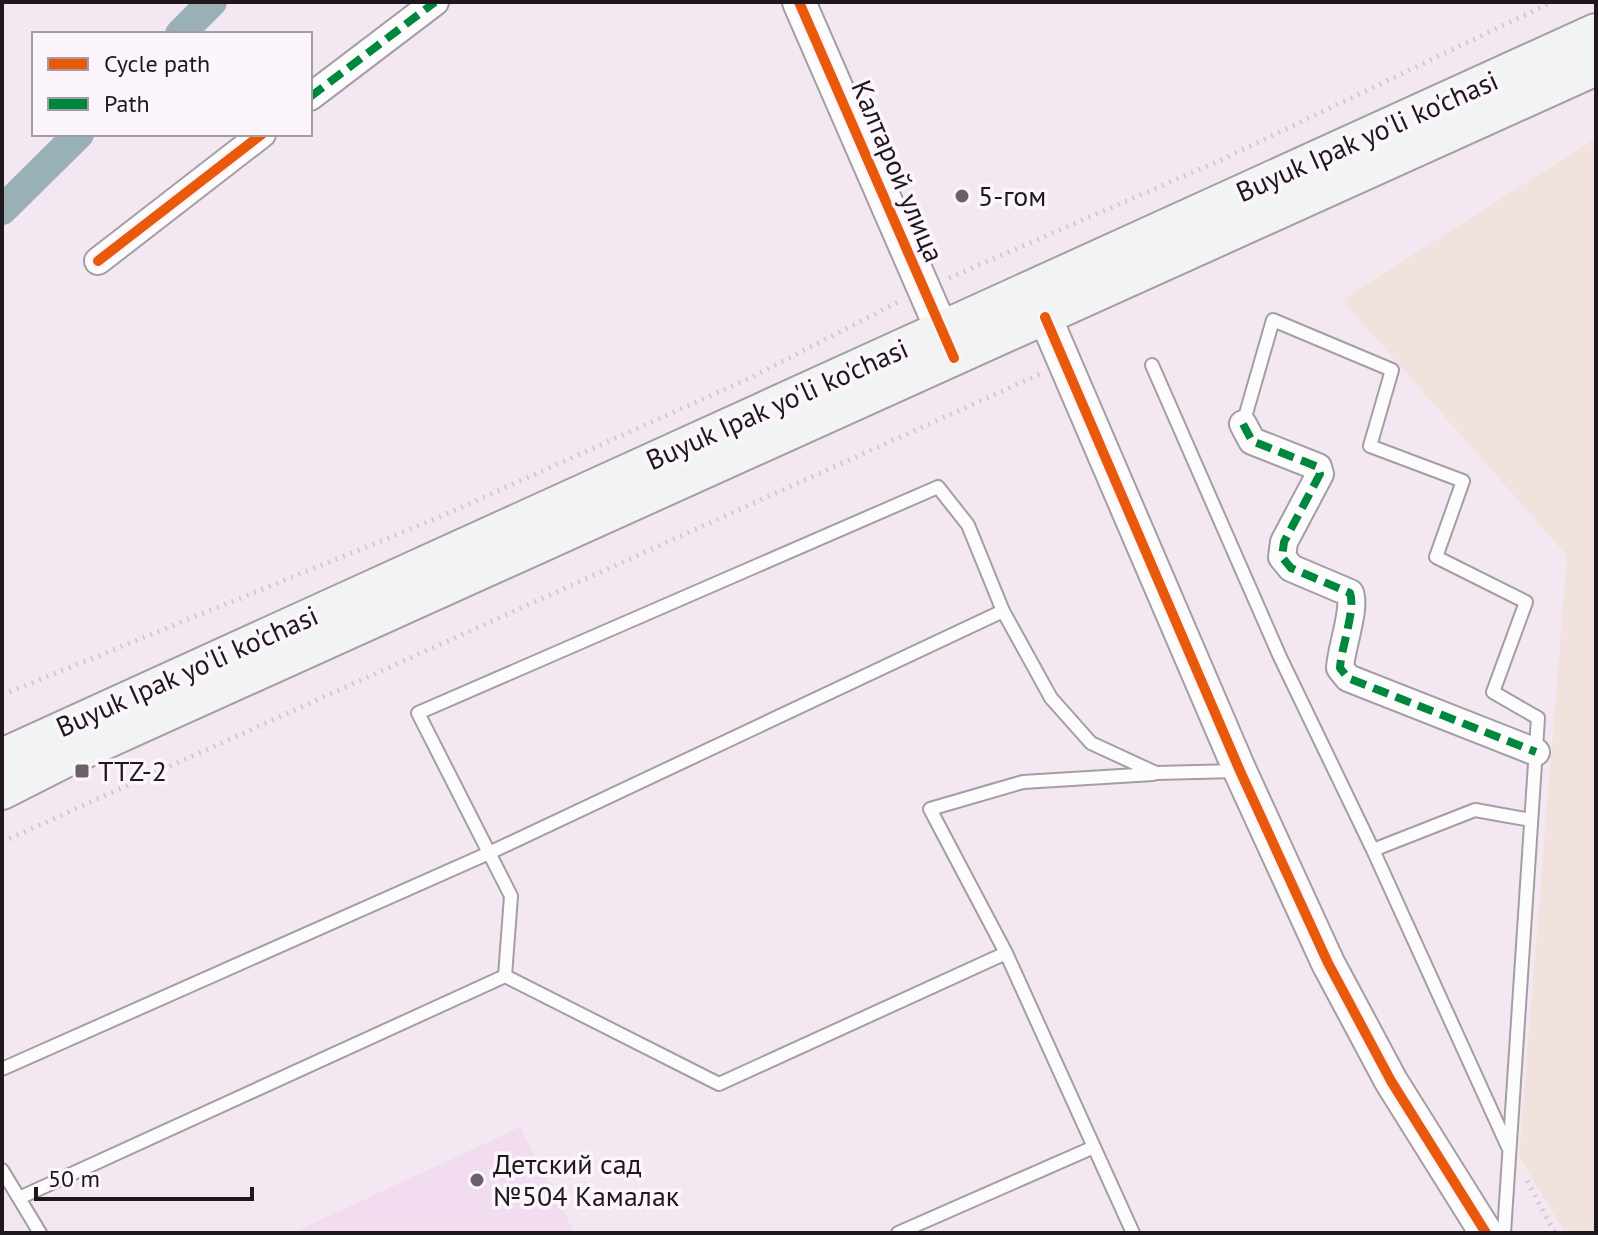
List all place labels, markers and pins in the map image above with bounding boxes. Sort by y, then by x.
place label: 5-гом [978,177,1046,214]
marker: 5-гом [953,187,971,205]
place label: TTZ-2 [98,752,167,789]
marker: TTZ-2 [73,762,91,780]
place label: Детский сад №504 Камалак [493,1145,680,1214]
marker: Детский сад №504 Камалак [468,1171,486,1189]

